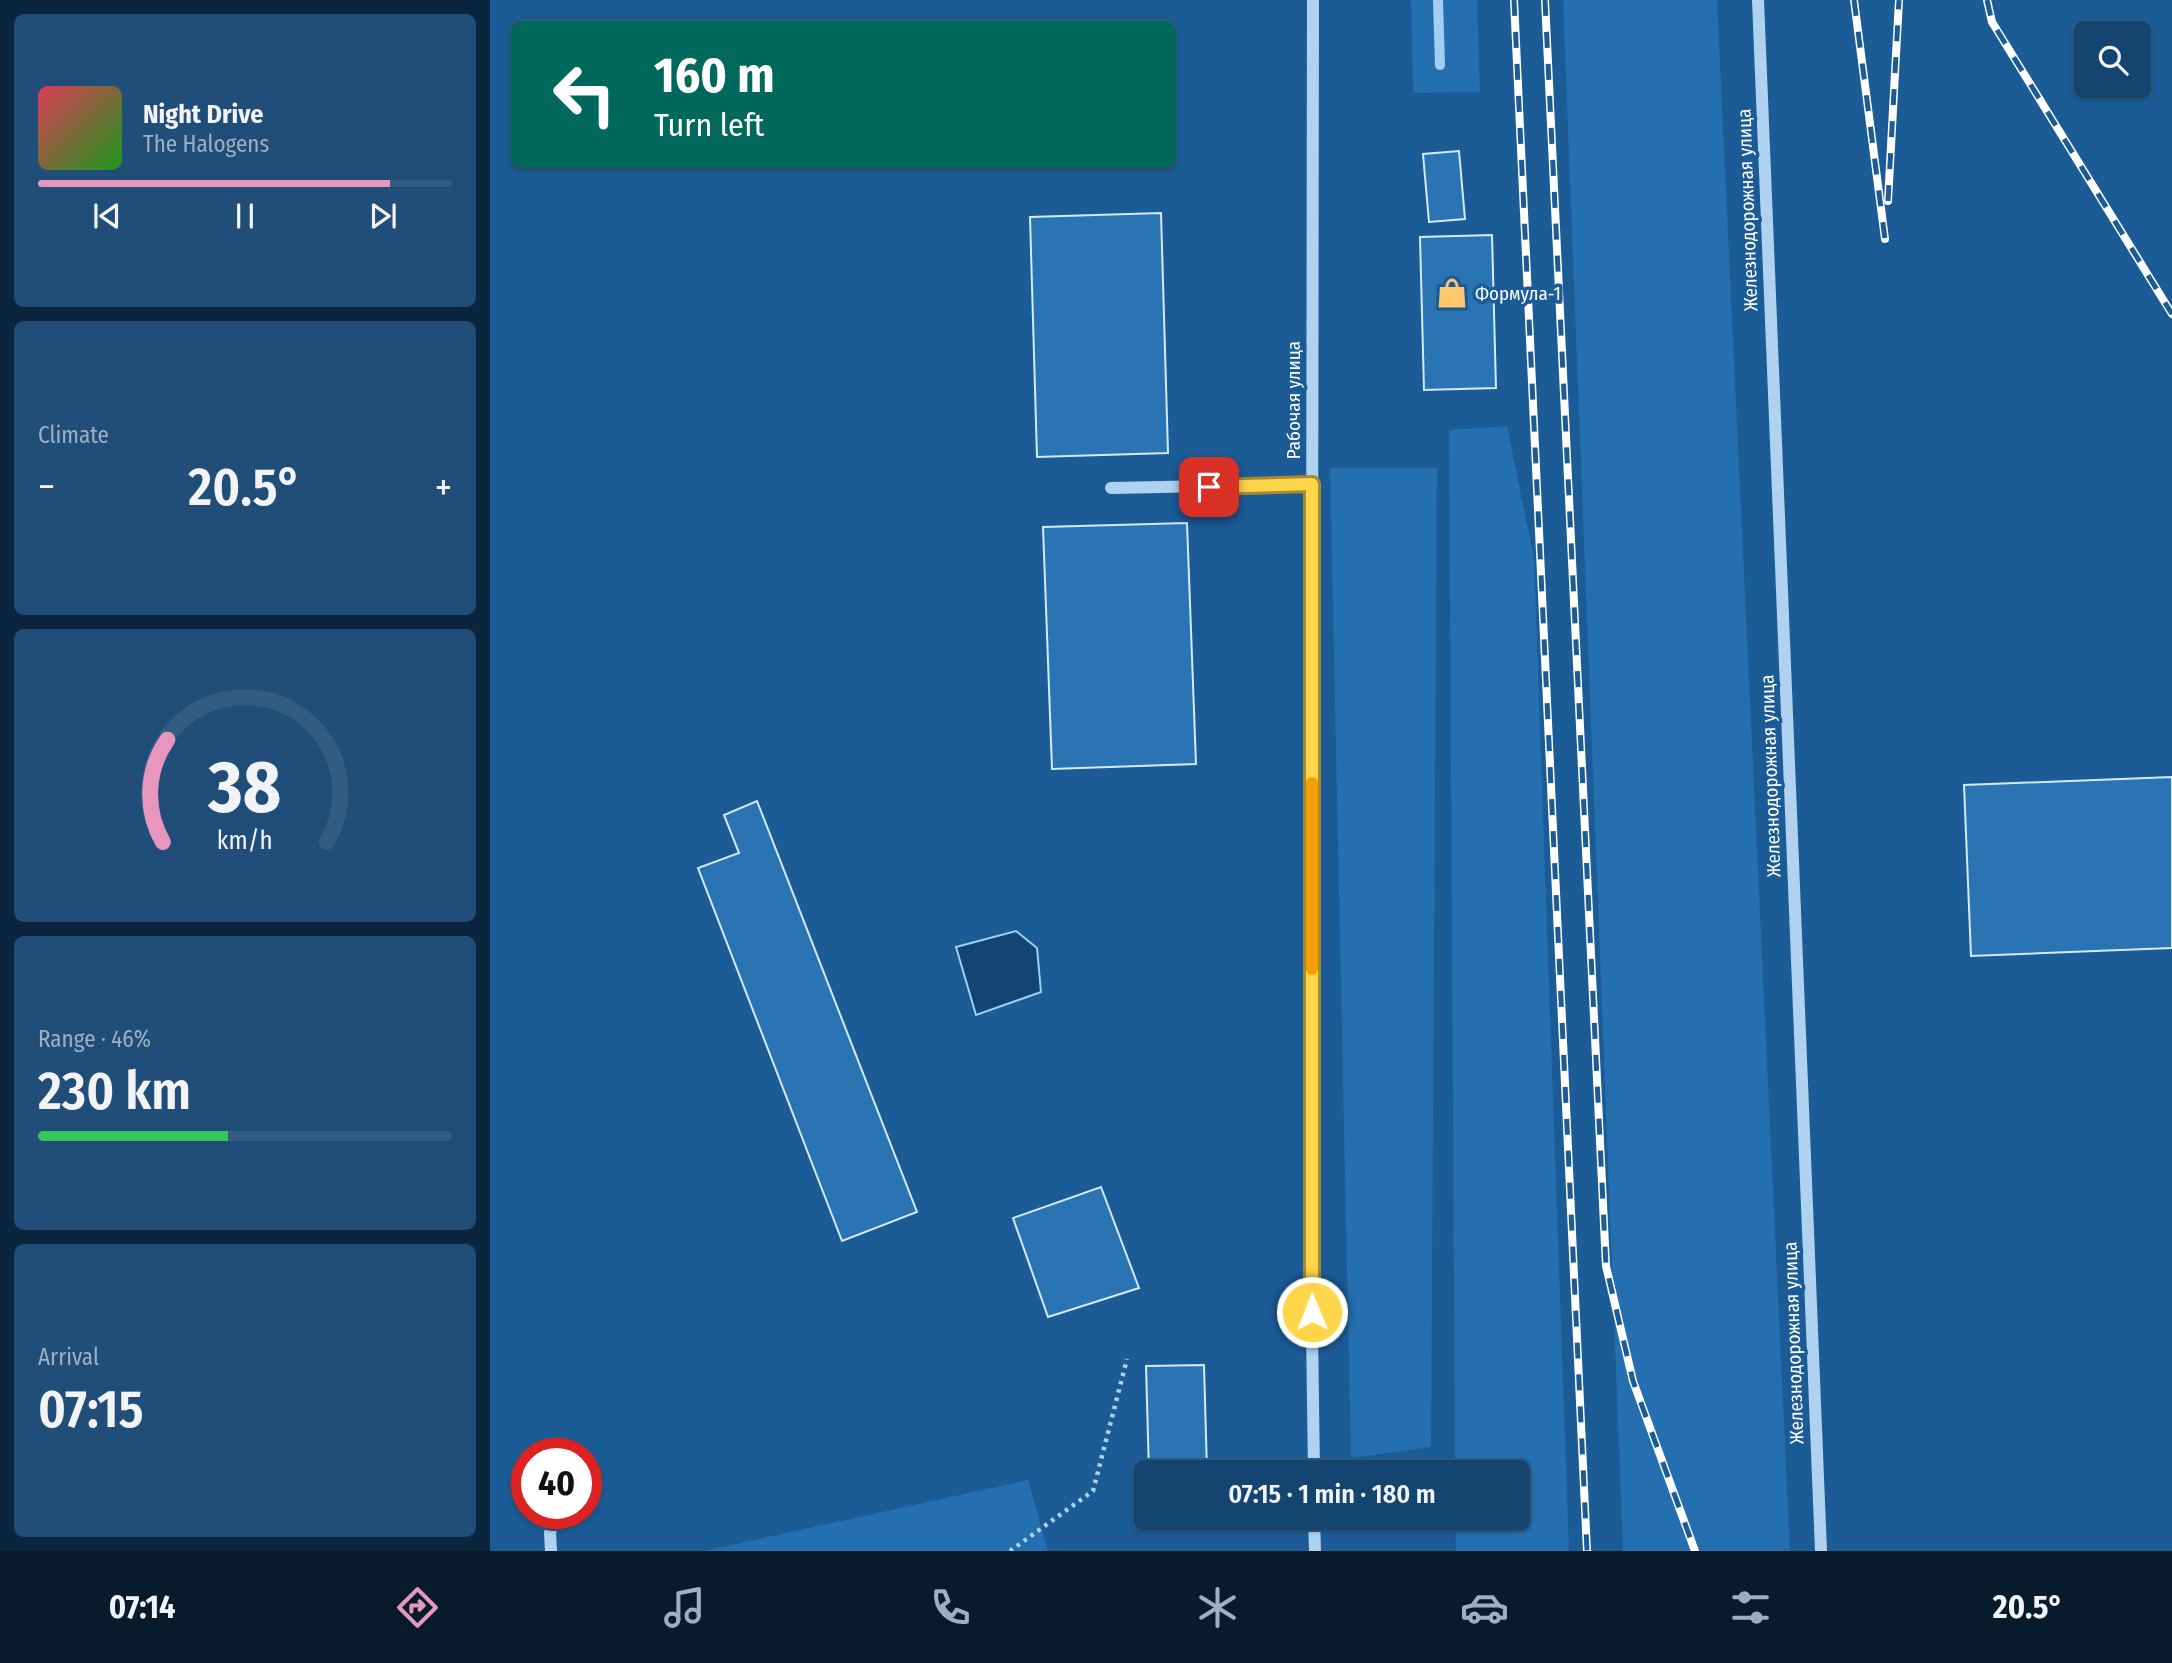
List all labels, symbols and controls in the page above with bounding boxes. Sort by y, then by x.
map controls [2074,21,2151,98]
button: search [2074,21,2151,98]
text: 160 m [654,46,775,105]
icon: left [539,49,630,140]
text: Night Drive [143,99,263,130]
text: Turn left [654,106,764,144]
street label: Железнодорожная улица [1732,108,1763,312]
text: The Halogens [143,130,269,158]
icon: previous [88,197,126,235]
icon: pause [226,197,264,235]
icon: next [364,197,402,235]
shop icon: Формула-1 [1435,276,1469,310]
place label: Формула-1 [1475,282,1561,305]
street label: Рабочая улица [1282,341,1305,459]
text: Climate [38,421,109,449]
text: 20.5° [188,456,302,519]
pin [1179,457,1239,517]
text: − [38,464,55,510]
text: + [435,464,452,510]
icon: arrive [1190,468,1228,506]
street label: Железнодорожная улица [1755,674,1786,878]
text: 38 [208,744,281,831]
text: km/h [217,825,273,855]
text: Range · 46% [38,1025,151,1053]
text: 230 km [38,1060,191,1123]
street label: Железнодорожная улица [1778,1241,1809,1445]
position arrow [1275,1275,1349,1349]
text: Arrival [38,1343,99,1371]
text: 07:15 [38,1378,144,1441]
speed limit sign: 40 [511,1438,602,1529]
text: 07:15 · 1 min · 180 m [1228,1479,1436,1510]
icon: directions [393,1583,442,1632]
icon: music [660,1583,709,1632]
icon: phone [926,1583,975,1632]
icon: climate [1193,1583,1242,1632]
icon: car [1460,1583,1509,1632]
icon: filters [1726,1583,1775,1632]
text: 07:14 [109,1588,176,1626]
text: 20.5° [1993,1588,2063,1626]

